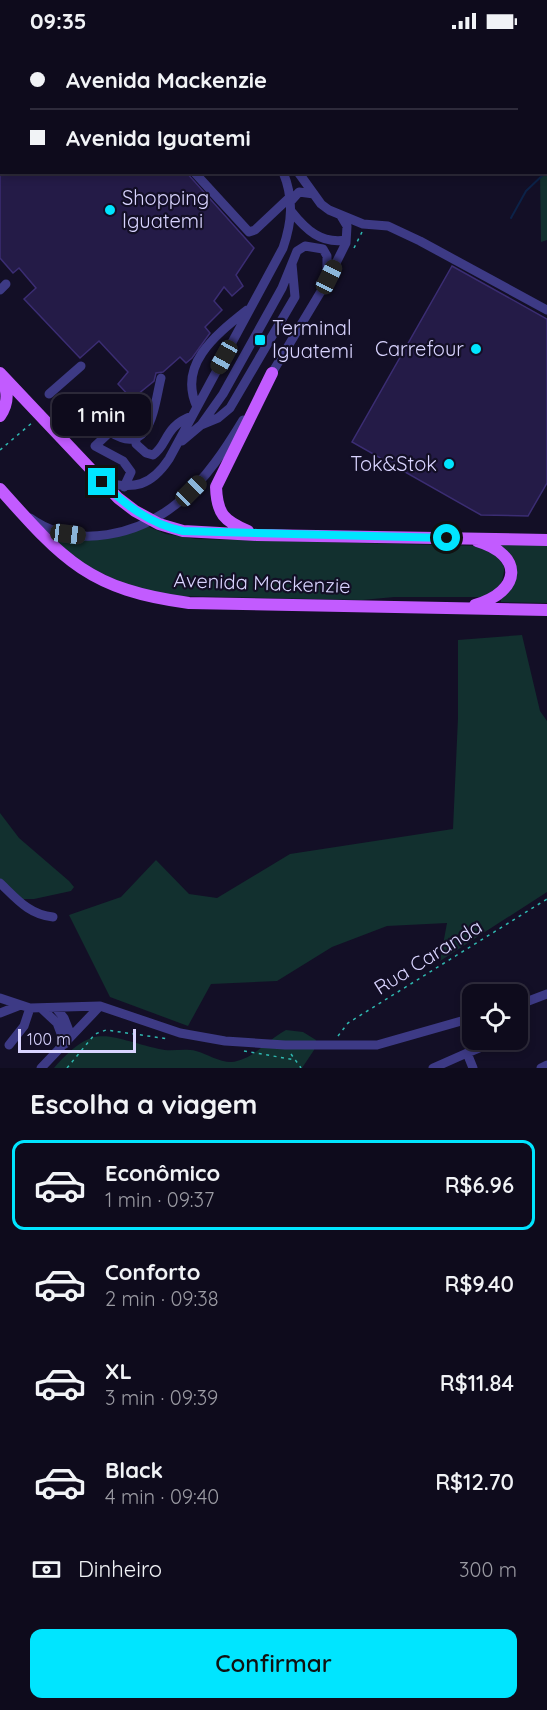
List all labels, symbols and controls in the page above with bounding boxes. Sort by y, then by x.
text: 09:35 [30,7,87,35]
text: Avenida Mackenzie [66,66,267,94]
text: Avenida Iguatemi [66,124,251,152]
place label: Shopping Iguatemi [122,185,209,233]
marker: Shopping Iguatemi [103,203,117,217]
car [313,257,345,297]
place label: Terminal Iguatemi [272,315,353,363]
marker: Terminal Iguatemi [253,333,267,347]
place label: Carrefour [375,336,464,361]
car [207,337,241,377]
marker: Carrefour [469,342,483,356]
callout: 1 min [52,395,152,437]
text: 1 min [78,402,125,427]
place label: Tok&Stok [350,451,437,476]
marker: Tok&Stok [442,457,456,471]
route end [88,468,115,495]
car [172,472,210,510]
car [49,523,87,545]
route start [433,524,460,551]
street label: Avenida Mackenzie [173,567,351,598]
street label: Rua Caranda [369,913,486,1000]
map controls [462,984,528,1050]
button: locate [462,984,528,1050]
scale bar [18,1026,136,1054]
text: 100 m [27,1029,71,1049]
text: Escolha a viagem [30,1087,258,1121]
icon: car [33,1158,87,1212]
text: Econômico [105,1159,220,1187]
text: R$6.96 [445,1171,514,1199]
text: 1 min · 09:37 [105,1187,214,1212]
icon: car [33,1257,87,1311]
text: Conforto [105,1258,200,1286]
text: R$9.40 [444,1270,514,1298]
text: 2 min · 09:38 [105,1286,219,1311]
icon: car [33,1356,87,1410]
text: XL [105,1357,132,1385]
text: R$11.84 [440,1369,514,1397]
text: 3 min · 09:39 [105,1385,218,1410]
icon: car [33,1455,87,1509]
text: Black [105,1456,163,1484]
text: R$12.70 [435,1468,514,1496]
text: 4 min · 09:40 [105,1484,219,1509]
icon: cash [30,1553,63,1586]
text: Dinheiro [78,1555,162,1583]
text: 300 m [459,1557,517,1582]
button: Confirmar [30,1629,517,1698]

